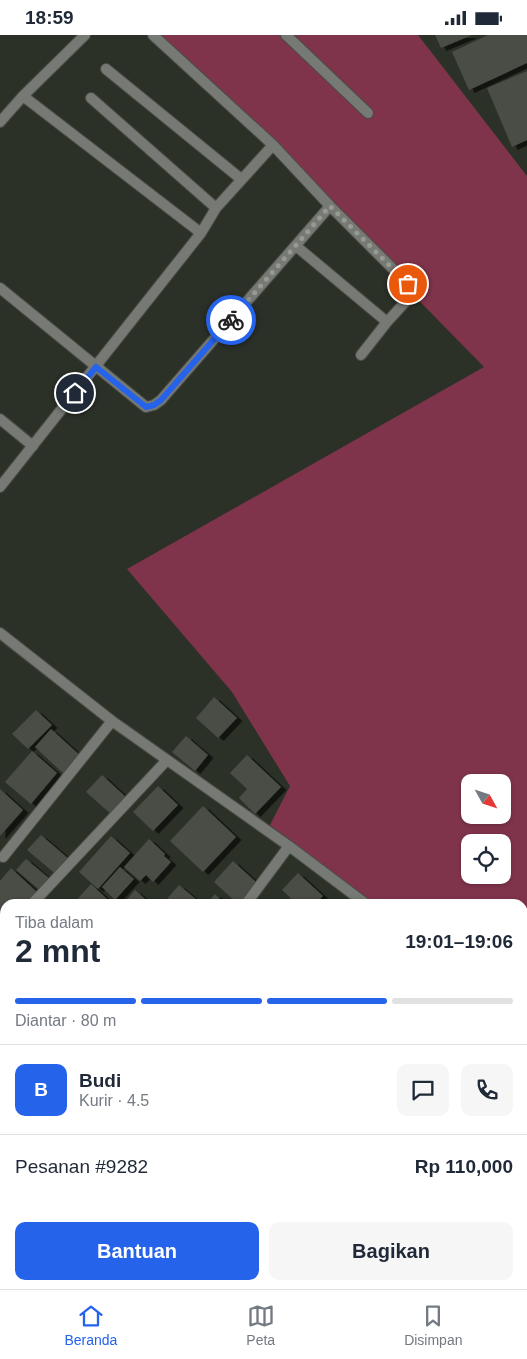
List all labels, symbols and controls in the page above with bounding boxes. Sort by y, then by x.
text: 18:59 [25,7,74,28]
pin [387,263,429,305]
icon: bag [394,270,422,298]
courier [206,295,256,345]
icon: bike [217,306,245,334]
pin [54,372,96,414]
icon: home [61,379,89,407]
north arrow [461,774,511,824]
map controls [461,774,511,884]
button: locate [461,834,511,884]
text: Tiba dalam [15,914,94,931]
text: 19:01–19:06 [405,931,513,952]
text: 2 mnt [15,933,100,969]
text: Diantar · 80 m [15,1012,116,1029]
button: chat [397,1064,449,1116]
button: phone [461,1064,513,1116]
text: Budi [79,1070,121,1091]
text: B [34,1079,48,1100]
text: Kurir · 4.5 [79,1092,149,1109]
text: Pesanan #9282 [15,1156,148,1177]
text: Rp 110,000 [415,1156,513,1177]
button: Bantuan [15,1222,259,1280]
button: Bagikan [269,1222,513,1280]
tab: Beranda [64,1302,117,1348]
tab: Peta [246,1302,275,1348]
tab: Disimpan [404,1302,462,1348]

